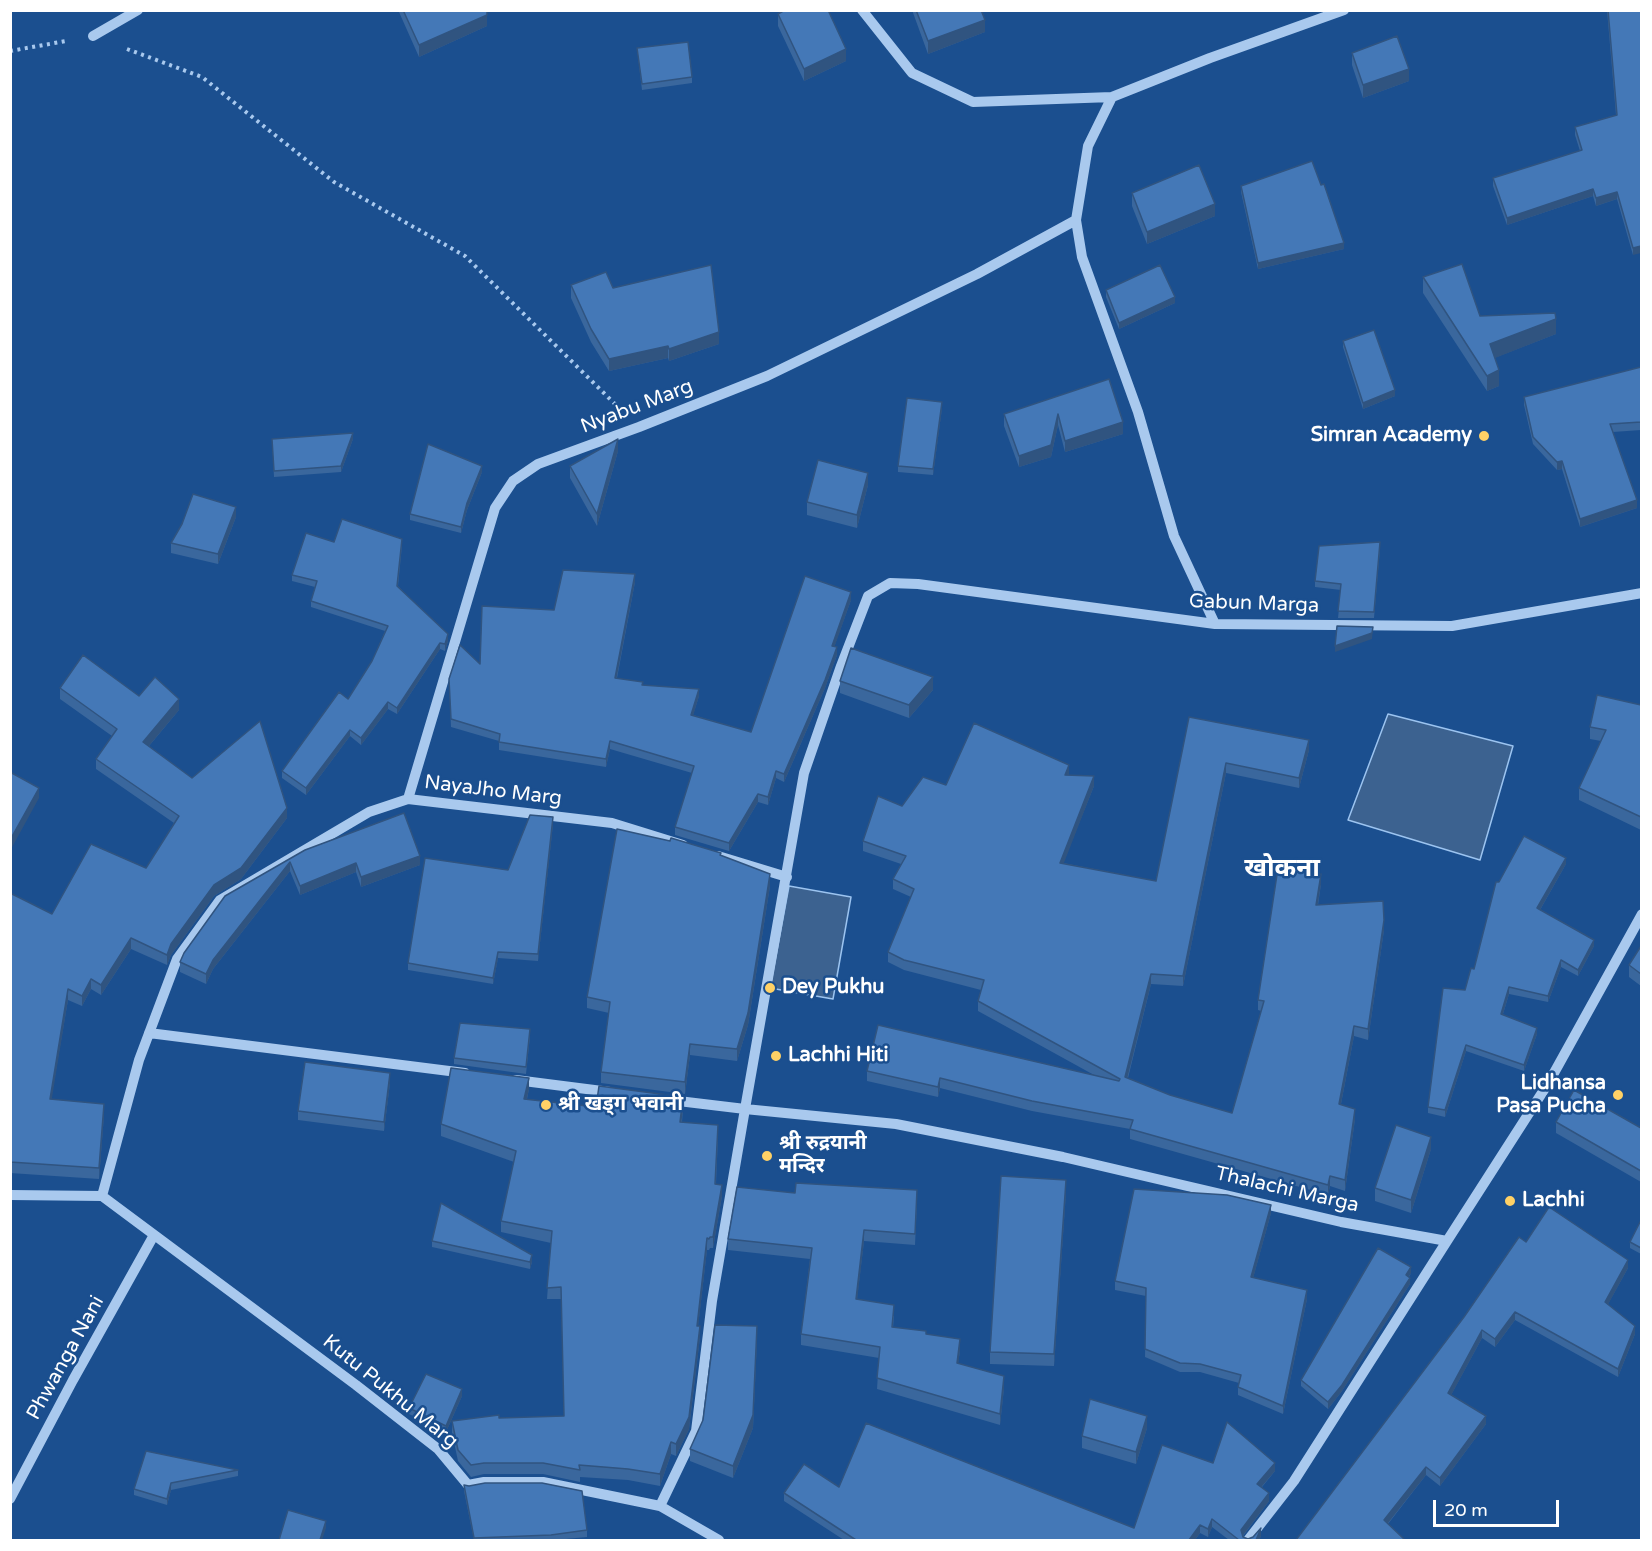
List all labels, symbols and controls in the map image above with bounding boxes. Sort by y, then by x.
street label: Nyabu Marg [577,375,697,439]
place label: Simran Academy [1311,424,1472,448]
marker: Simran Academy [1477,429,1491,443]
street label: Gabun Marga [1188,590,1320,618]
street label: NayaJho Marg [423,771,563,811]
district label: खोकना [1244,853,1320,885]
place label: Dey Pukhu [782,976,884,1000]
marker: Dey Pukhu [763,981,777,995]
place label: Lachhi Hiti [788,1044,888,1068]
marker: Lachhi Hiti [769,1049,783,1063]
place label: Lidhansa Pasa Pucha [1496,1072,1606,1119]
marker: Lidhansa Pasa Pucha [1611,1088,1625,1102]
place label: श्री खड्ग भवानी [558,1093,683,1117]
marker: श्री खड्ग भवानी [539,1098,553,1112]
place label: श्री रुद्रयानी मन्दिर [779,1132,867,1179]
marker: श्री रुद्रयानी मन्दिर [760,1149,774,1163]
street label: Thalachi Marga [1213,1162,1361,1218]
place label: Lachhi [1522,1189,1585,1213]
marker: Lachhi [1503,1194,1517,1208]
street label: Phwanga Nani [22,1292,110,1424]
street label: Kutu Pukhu Marg [318,1330,462,1454]
scale bar [1436,1488,1562,1526]
text: 20 m [1444,1499,1488,1521]

